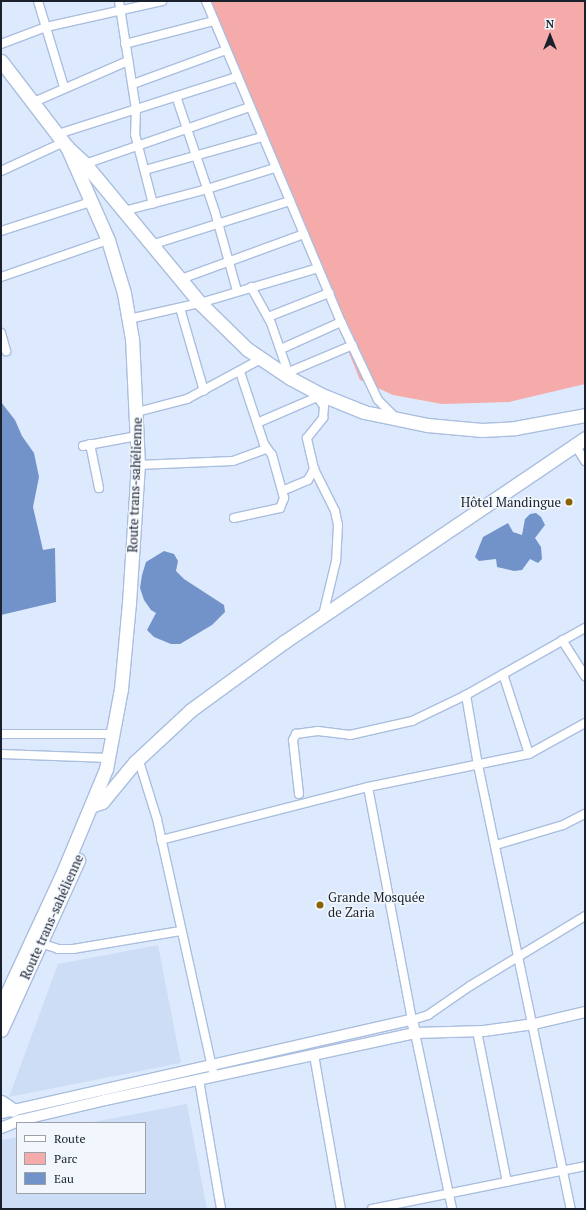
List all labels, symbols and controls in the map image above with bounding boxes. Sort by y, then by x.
north arrow [530,16,570,56]
text: N [546,17,554,31]
street label: Route trans-sahélienne [125,417,145,553]
place label: Hôtel Mandingue [461,494,561,510]
marker: Hôtel Mandingue [564,497,574,507]
street label: Route trans-sahélienne [17,852,87,982]
place label: Grande Mosquée de Zaria [328,890,425,921]
marker: Grande Mosquée de Zaria [315,900,325,910]
legend [16,1122,146,1194]
text: Route [54,1131,85,1146]
text: Parc [54,1151,77,1166]
text: Eau [54,1171,74,1186]

